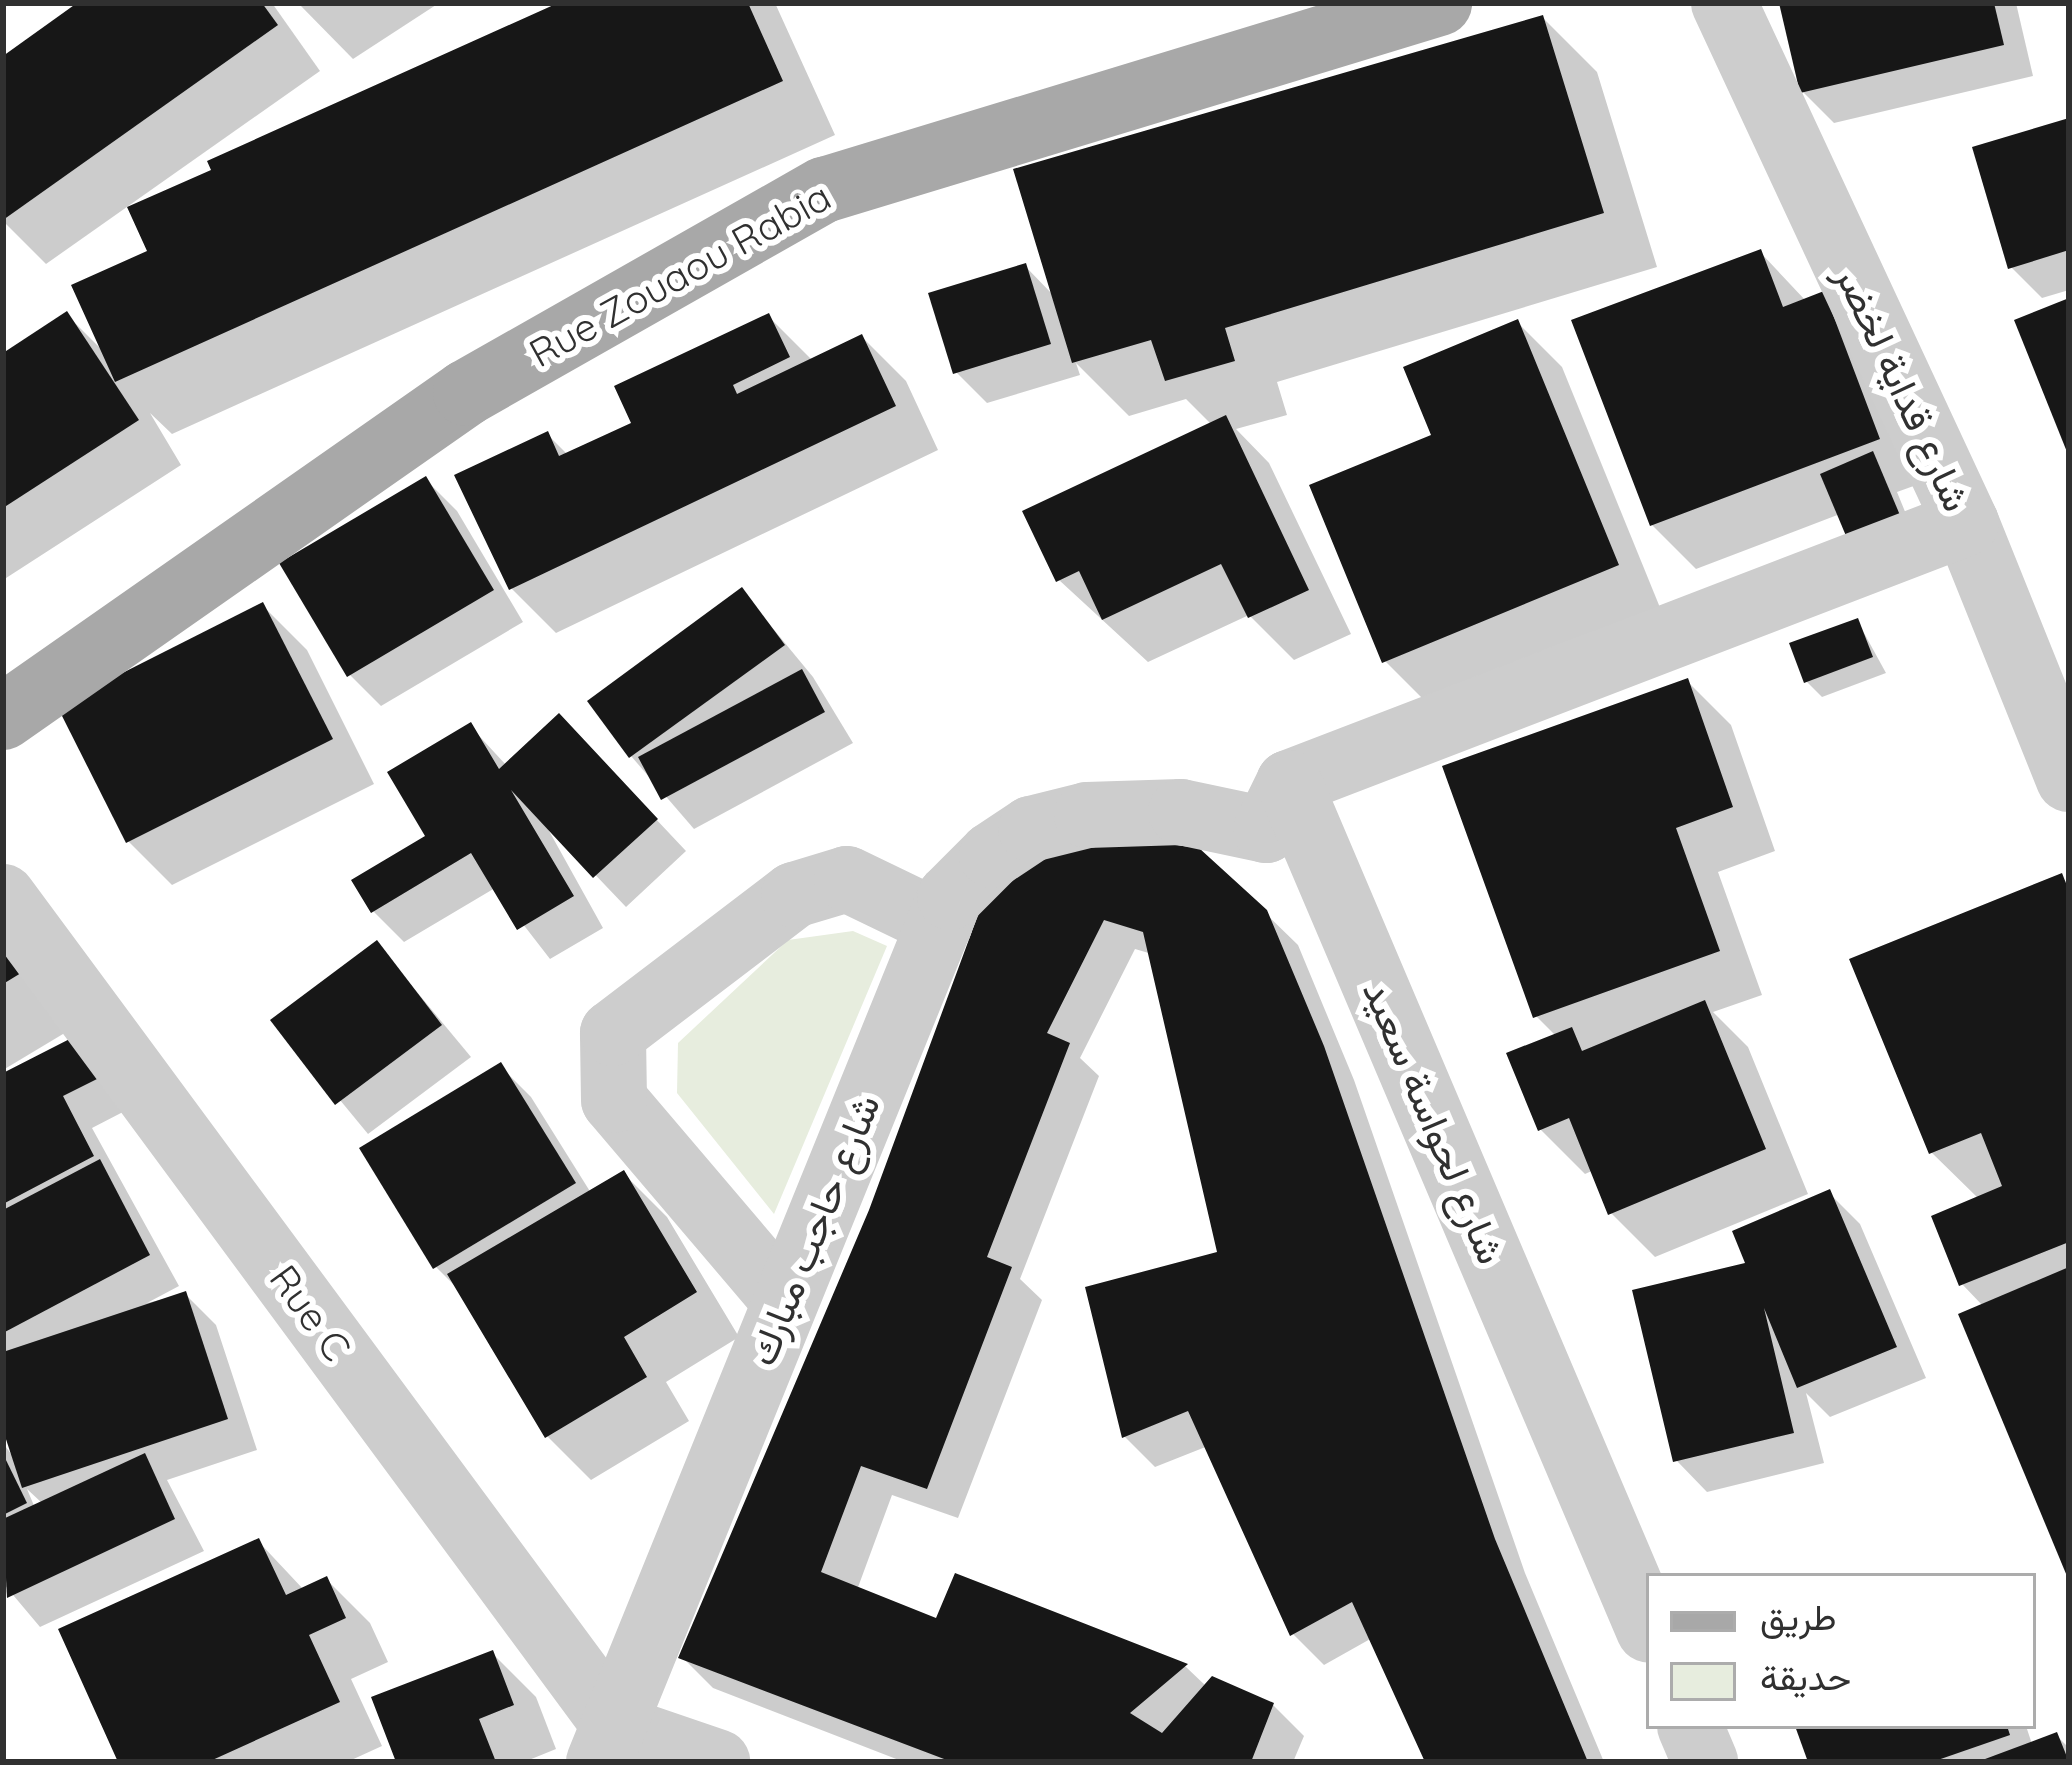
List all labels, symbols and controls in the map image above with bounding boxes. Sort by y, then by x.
street label: Rue Zouaou Rabia [521,173,839,377]
street label: شارع قداية لخضر [1826,258,1980,518]
street label: شارع لحواسة سعيد [1353,973,1515,1271]
street label: شارع حاجب مبارك [738,1088,890,1372]
street label: Rue C [260,1256,360,1370]
legend [1646,1573,2036,1729]
text: طريق [1760,1594,1836,1639]
text: حديقة [1760,1654,1851,1699]

